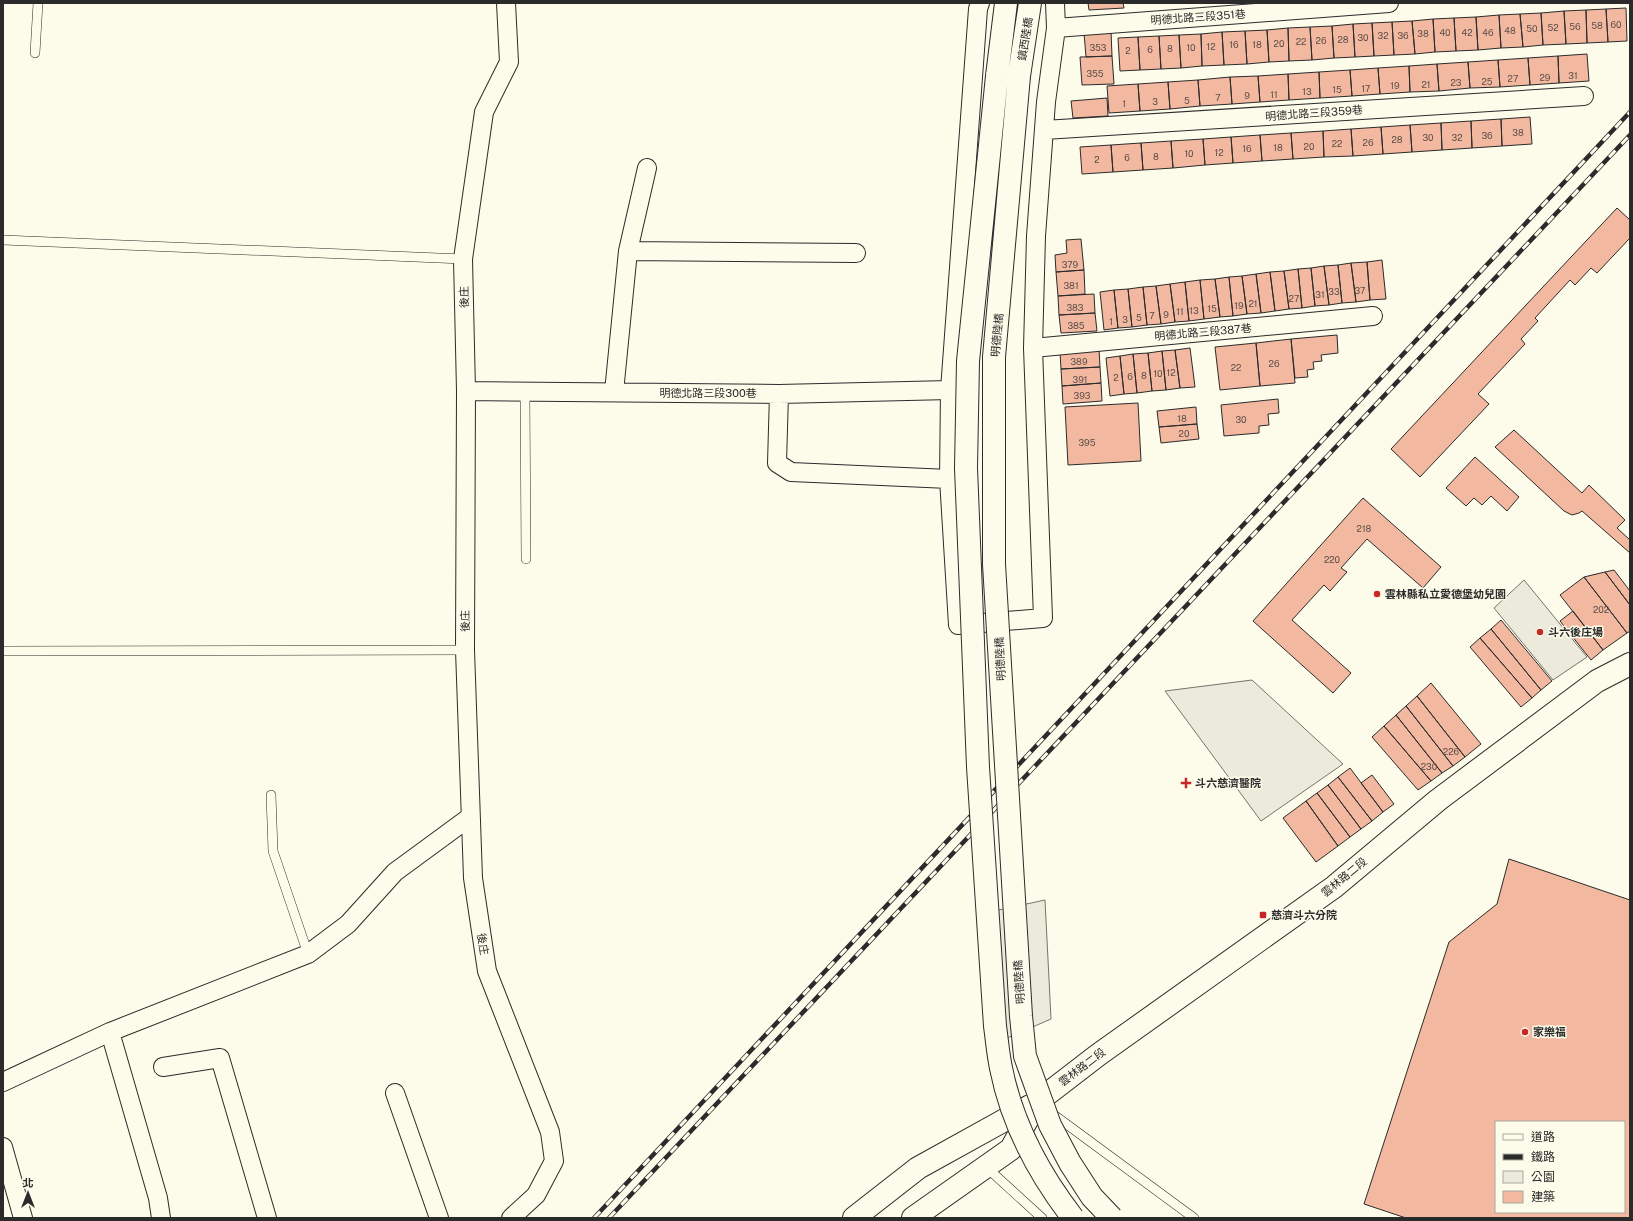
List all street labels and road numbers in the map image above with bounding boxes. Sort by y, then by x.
street label: 明德北路三段351巷 [1150,8,1246,26]
street label: 鎮西陸橋 [1016,16,1034,62]
street label: 明德北路三段359巷 [1265,104,1363,122]
street label: 後庄 [458,286,470,308]
street label: 明德陸橋 [989,313,1005,357]
street label: 明德北路三段387巷 [1154,322,1252,342]
street label: 明德北路三段300巷 [659,387,757,399]
street label: 後庄 [459,610,471,632]
street label: 明德陸橋 [993,637,1007,681]
street label: 雲林路二段 [1319,855,1369,899]
street label: 後庄 [475,932,491,956]
street label: 明德陸橋 [1011,960,1027,1004]
street label: 雲林路二段 [1056,1046,1108,1088]

